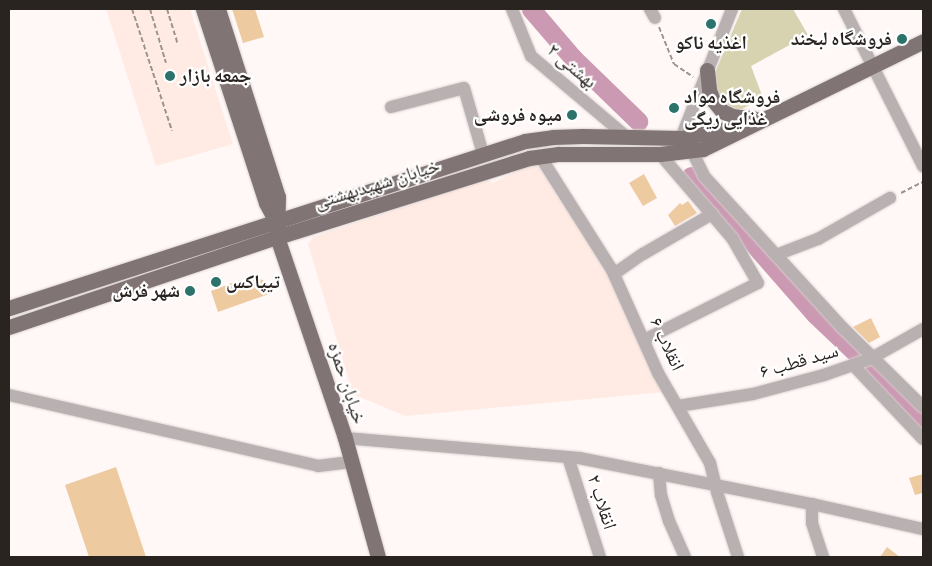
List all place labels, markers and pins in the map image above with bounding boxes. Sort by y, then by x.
marker: اغذیه ناکو [705,18,717,30]
place label: فروشگاه لبخند [791,28,892,50]
place label: اغذیه ناکو [675,32,747,54]
marker: فروشگاه لبخند [896,33,908,45]
place label: جمعه بازار [180,65,252,87]
marker: جمعه بازار [164,70,176,82]
place label: فروشگاه مواد غذایی ریگی [684,86,780,130]
marker: فروشگاه مواد غذایی ریگی [668,102,680,114]
place label: میوه فروشی [474,104,562,126]
marker: میوه فروشی [566,109,578,121]
place label: تیپاکس [226,271,280,293]
marker: تیپاکس [210,276,222,288]
place label: شهر فرش [112,280,180,302]
marker: شهر فرش [184,285,196,297]

